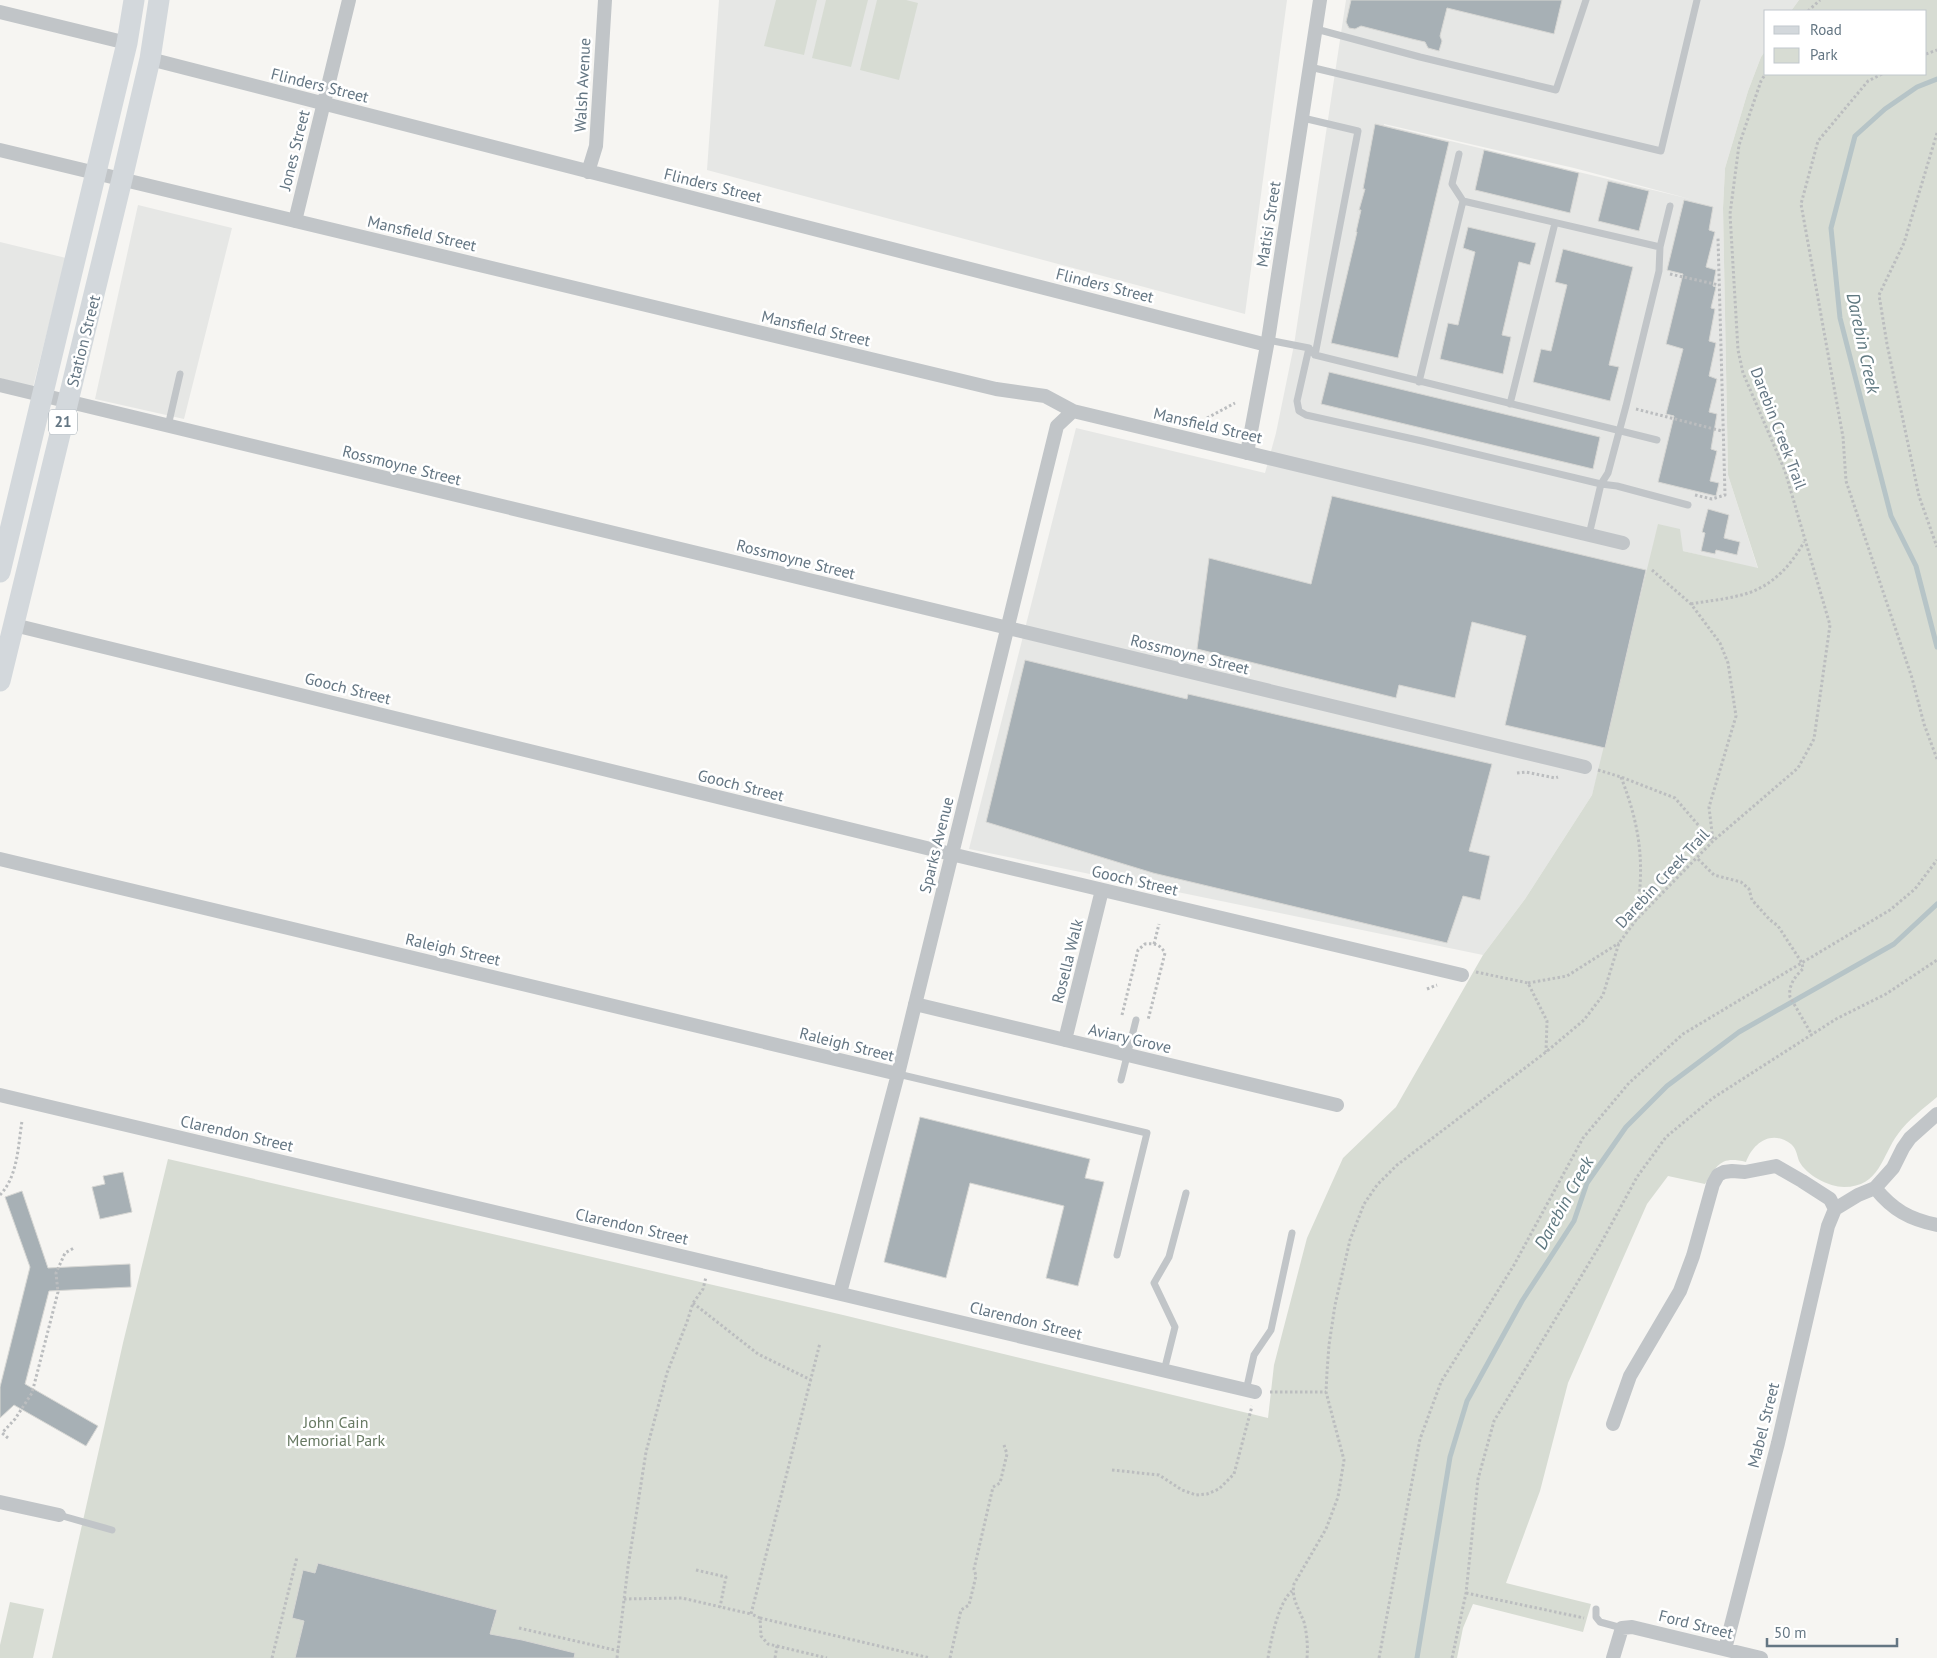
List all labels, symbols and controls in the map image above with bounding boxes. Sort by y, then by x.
legend [1764,10,1927,75]
text: Road [1810,20,1842,39]
street label: Walsh Avenue [570,37,594,133]
text: Park [1810,45,1838,64]
street label: Flinders Street [269,63,372,107]
street label: Jones Street [274,107,314,193]
street label: Flinders Street [662,163,765,207]
street label: Matisi Street [1251,179,1285,268]
street label: Mansfield Street [366,211,479,255]
street label: Flinders Street [1054,263,1157,307]
water label: Darebin Creek [1842,290,1886,396]
street label: Station Street [62,292,104,389]
street label: Mansfield Street [760,306,873,350]
street label: Darebin Creek Trail [1747,364,1812,492]
street label: Mansfield Street [1152,403,1265,447]
road number: 21 [49,410,77,434]
street label: Rossmoyne Street [341,441,464,490]
street label: Rossmoyne Street [735,535,858,584]
street label: Rossmoyne Street [1129,630,1252,679]
street label: Gooch Street [303,668,394,708]
street label: Gooch Street [696,765,787,805]
street label: Sparks Avenue [914,795,958,895]
street label: Darebin Creek Trail [1611,824,1713,932]
street label: Gooch Street [1090,860,1181,900]
street label: Rosella Walk [1047,916,1087,1005]
street label: Raleigh Street [404,928,503,970]
street label: Aviary Grove [1087,1019,1173,1057]
street label: Raleigh Street [798,1023,897,1066]
street label: Clarendon Street [179,1110,296,1156]
water label: Darebin Creek [1529,1152,1599,1253]
street label: Clarendon Street [574,1203,691,1249]
street label: Clarendon Street [968,1296,1085,1344]
street label: Mabel Street [1743,1380,1783,1470]
park label: John Cain Memorial Park [287,1412,386,1450]
street label: Ford Street [1657,1605,1736,1643]
scale bar [1767,1616,1897,1648]
text: 50 m [1774,1623,1807,1642]

